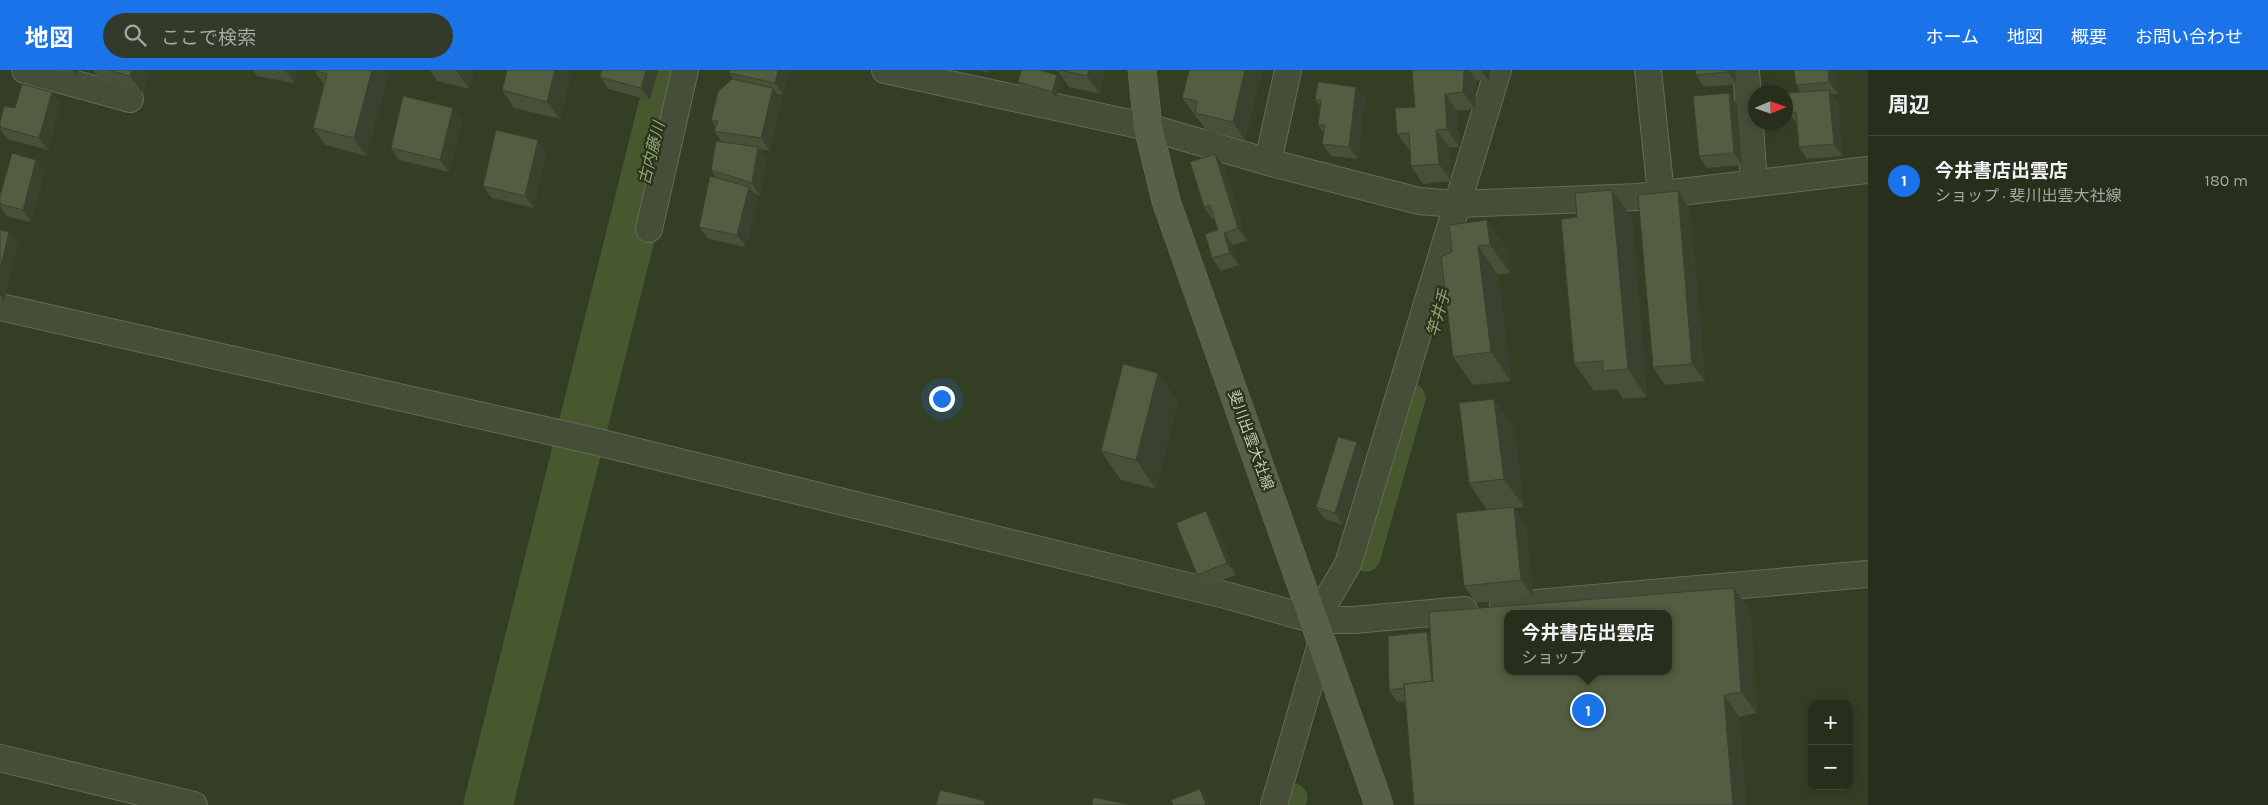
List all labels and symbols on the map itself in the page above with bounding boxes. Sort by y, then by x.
north arrow [1748,85,1793,130]
water label: 古内藤川 [635,118,669,186]
water label: 竿井手 [1423,286,1455,339]
your location [929,386,955,412]
street label: 斐川出雲大社線 [1225,388,1277,492]
pin: 1 [1572,691,1604,729]

